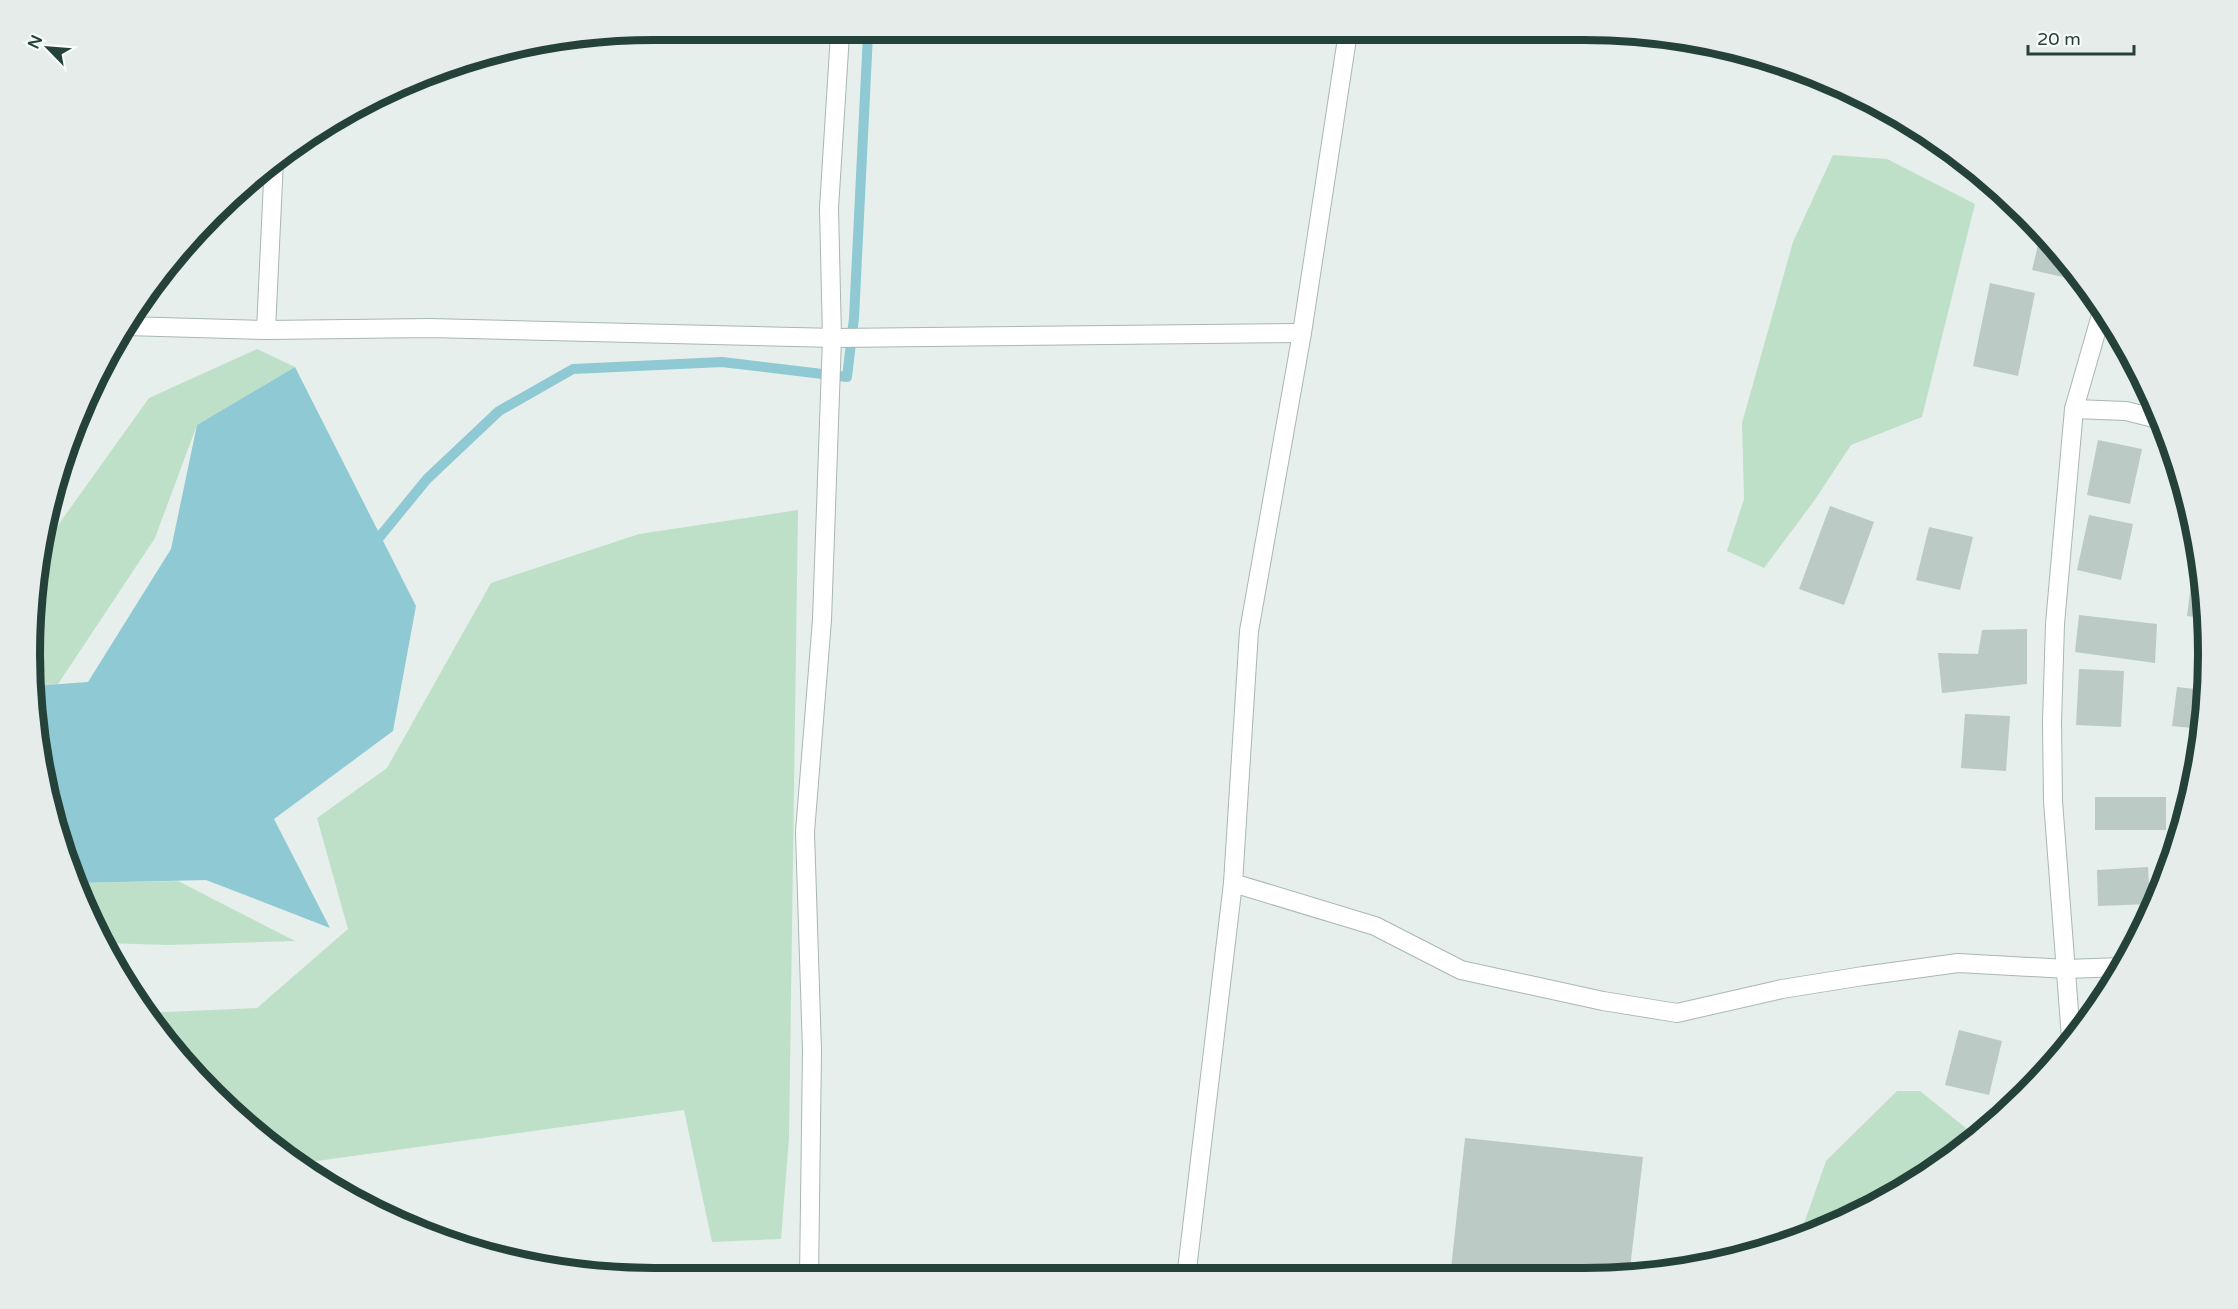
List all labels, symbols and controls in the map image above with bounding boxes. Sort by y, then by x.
north arrow [18,18,78,78]
scale bar [2028,18,2134,56]
text: 20 m [2037,28,2081,50]
text: N [24,32,47,52]

